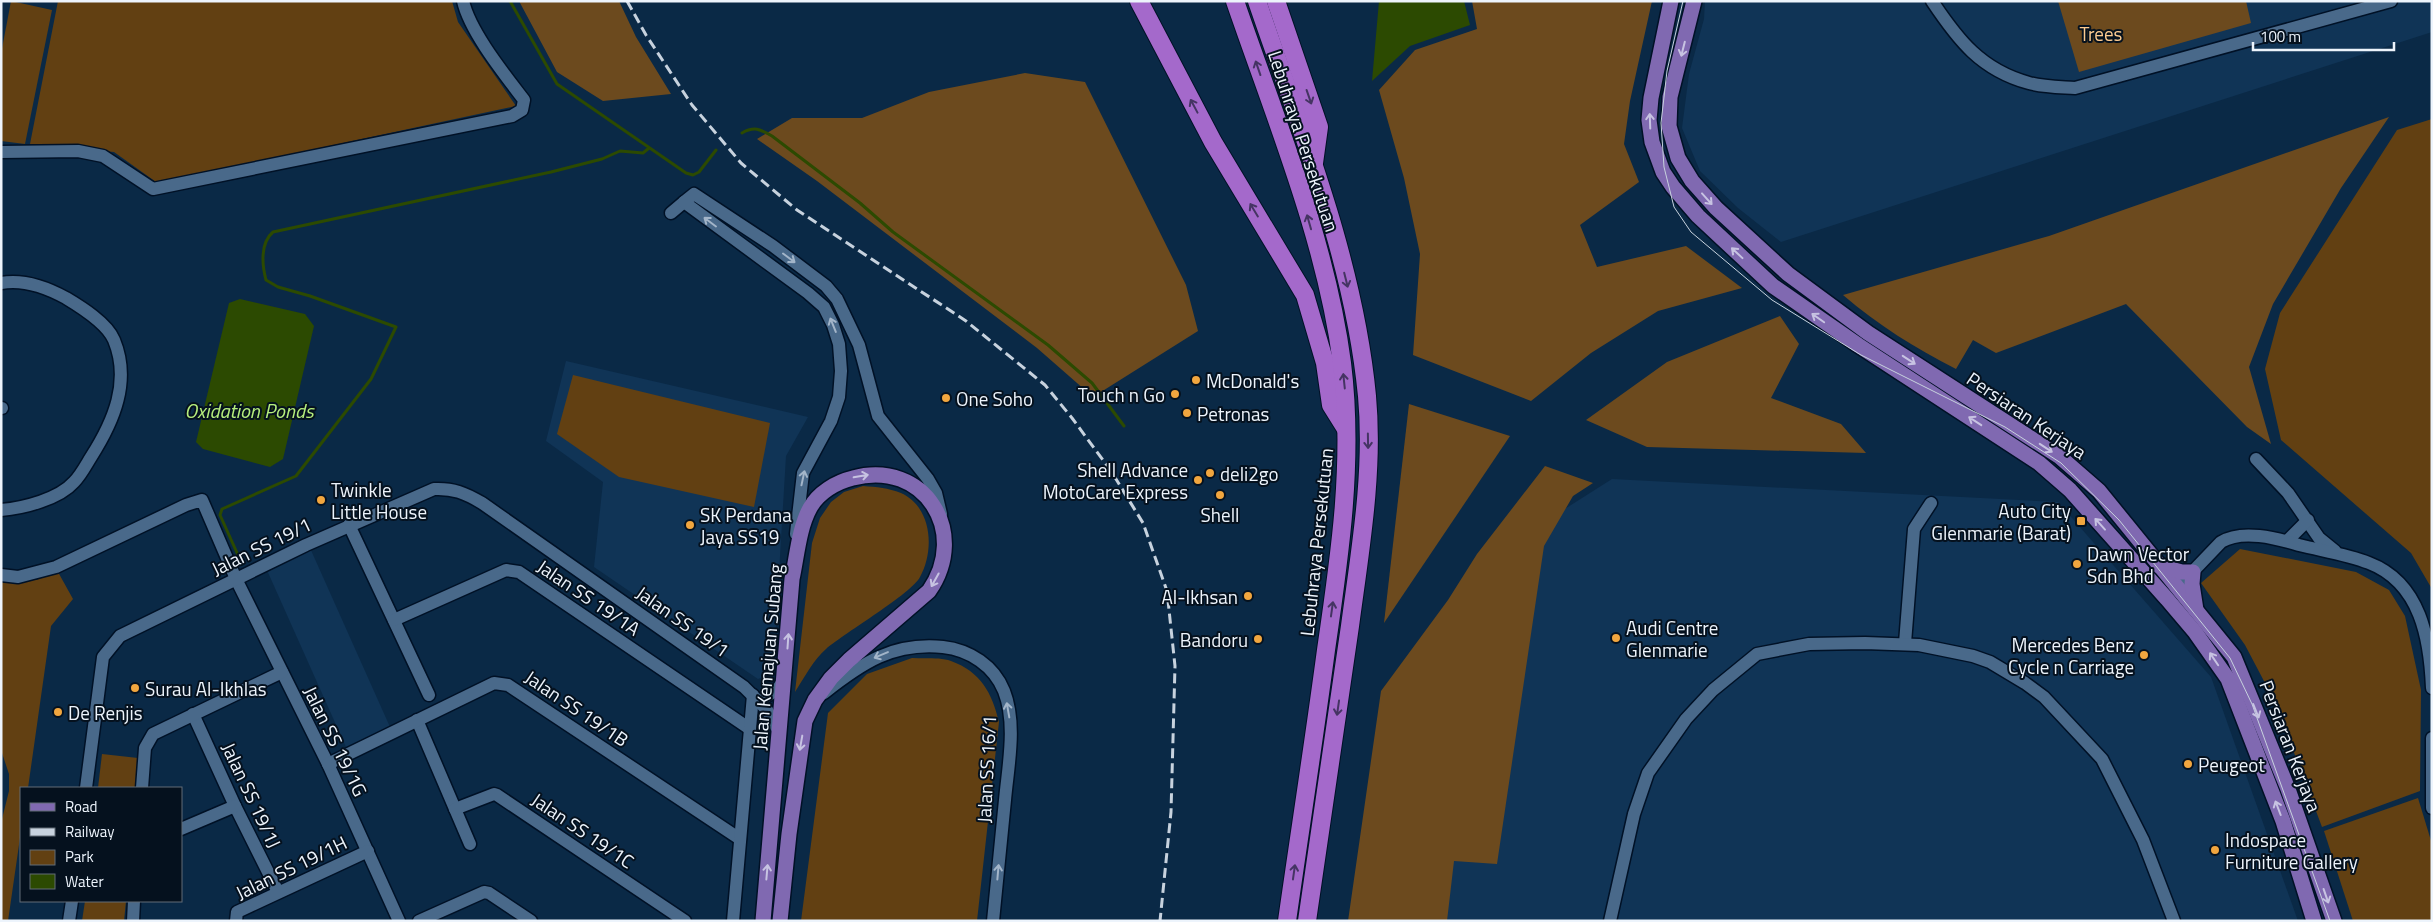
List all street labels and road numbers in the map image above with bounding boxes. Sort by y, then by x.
street label: Lebuhraya Persekutuan [1261,47,1347,235]
street label: Persiaran Kerjaya [1961,364,2093,466]
street label: Lebuhraya Persekutuan [1292,446,1340,638]
street label: Jalan SS 19/1 [206,509,316,583]
street label: Jalan SS 19/1A [531,552,647,642]
street label: Jalan Kemajuan Subang [744,562,790,751]
street label: Jalan SS 19/1 [631,578,735,664]
street label: Jalan SS 19/1B [519,663,635,753]
street label: Persiaran Kerjaya [2253,676,2330,817]
street label: Jalan SS 19/1G [297,681,375,801]
street label: Jalan SS 16/1 [969,714,1003,824]
street label: Jalan SS 19/1J [215,738,289,852]
street label: Jalan SS 19/1C [526,785,640,875]
street label: Jalan SS 19/1H [230,828,352,906]

